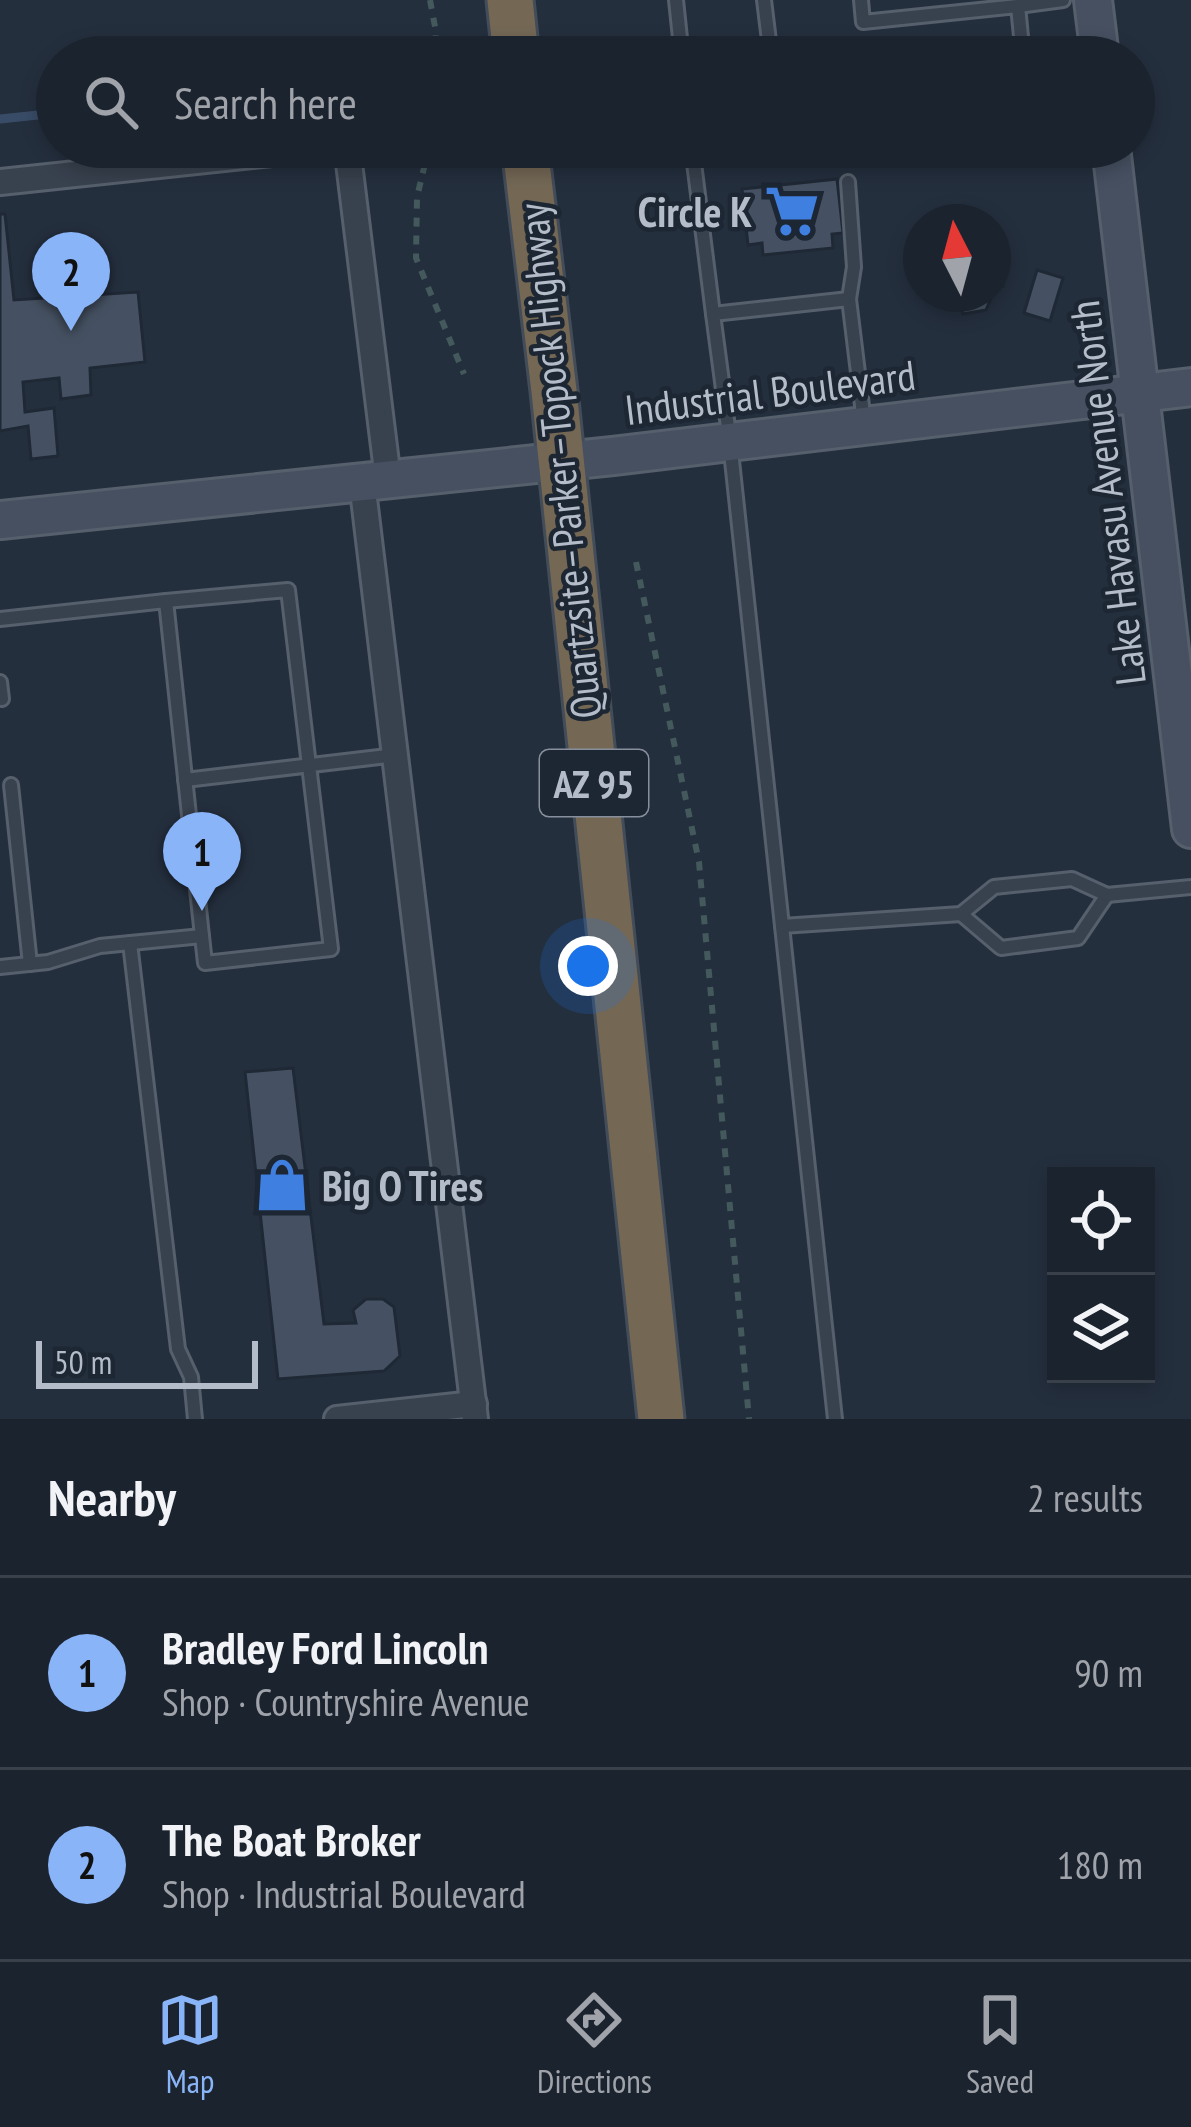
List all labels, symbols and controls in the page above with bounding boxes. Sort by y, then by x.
search box [36,36,1155,168]
icon: search [78,69,144,135]
text: Search here [174,73,357,131]
supermarket icon: Circle K [763,182,821,240]
place label: Circle K [638,184,752,239]
street label: Quartzsite–Parker–Topock Highway [505,201,613,721]
north arrow [903,204,1011,312]
pin: 2 [32,232,110,331]
street label: Lake Havasu Avenue North [1056,298,1158,688]
street label: Industrial Boulevard [622,347,918,437]
road number: AZ 95 [540,750,648,816]
pin: 1 [163,812,241,911]
your location [558,936,618,996]
shop icon: Big O Tires [253,1156,311,1214]
place label: Big O Tires [322,1158,483,1213]
map controls [1047,1167,1155,1383]
button: locate [1047,1167,1155,1275]
button: layers [1047,1275,1155,1383]
scale bar [36,1335,258,1388]
text: 50 m [54,1340,112,1383]
text: Nearby [48,1464,176,1530]
text: 2 results [1027,1472,1143,1523]
text: Bradley Ford Lincoln [162,1618,489,1676]
text: 1 [78,1647,96,1698]
text: 90 m [1074,1647,1143,1698]
text: Shop · Countryshire Avenue [162,1676,530,1727]
text: The Boat Broker [162,1810,421,1868]
text: 2 [78,1839,96,1890]
text: 180 m [1057,1839,1143,1890]
text: Shop · Industrial Boulevard [162,1868,526,1919]
tab: Map [157,1987,223,2102]
tab: Directions [537,1987,652,2102]
tab: Saved [966,1987,1034,2102]

